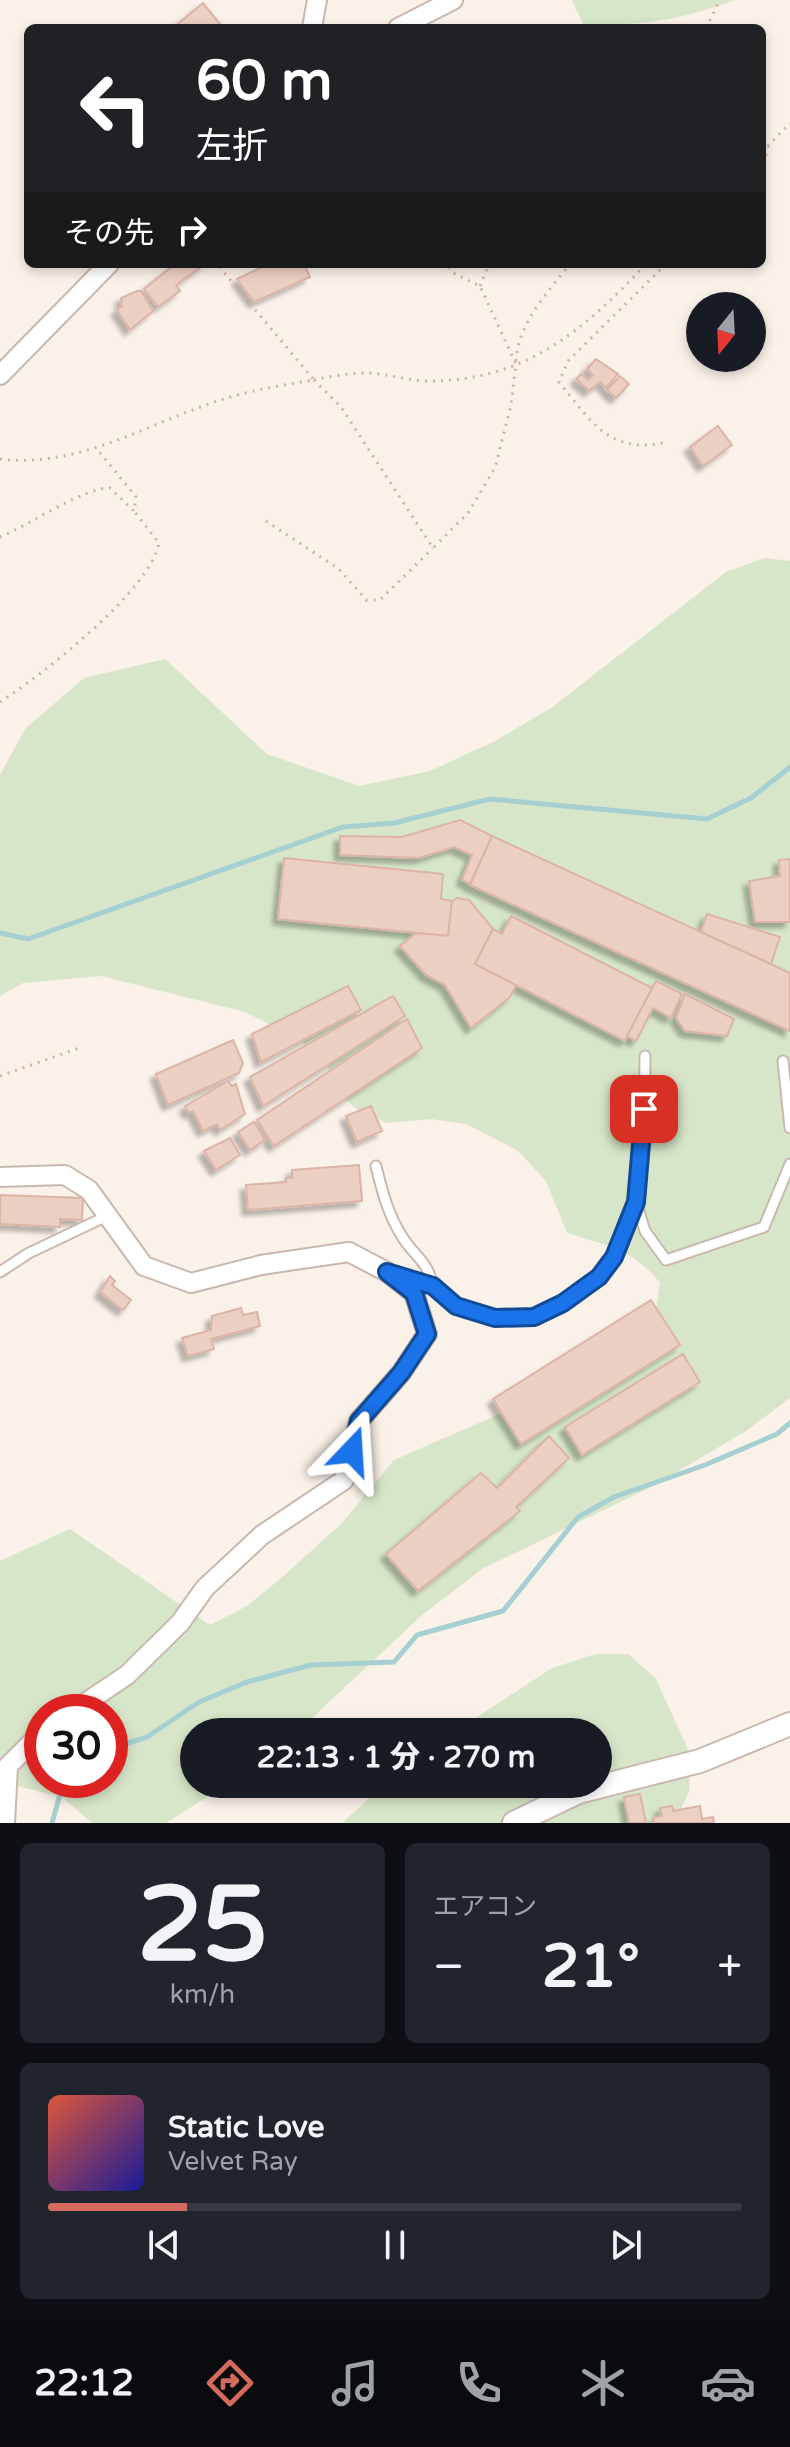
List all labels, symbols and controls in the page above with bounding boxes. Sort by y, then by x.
text: 60 m [196,48,332,115]
icon: left [64,56,168,160]
text: 左折 [196,125,268,168]
icon: right [170,208,214,252]
text: その先 [64,215,154,252]
north arrow [686,292,766,372]
map controls [686,292,766,372]
pin [610,1075,678,1143]
icon: arrive [622,1087,666,1131]
position arrow [310,1409,394,1493]
speed limit sign: 30 [24,1694,128,1798]
text: 22:13 · 1 分 · 270 m [257,1739,535,1776]
text: 25 [137,1864,268,1989]
text: エアコン [433,1891,537,1922]
text: 21° [542,1931,640,2003]
text: − [433,1941,464,1994]
text: + [717,1941,742,1994]
text: km/h [170,1979,235,2010]
text: Static Love [168,2109,324,2146]
text: Velvet Ray [168,2146,298,2177]
icon: previous [142,2223,186,2267]
icon: pause [373,2223,417,2267]
icon: next [604,2223,648,2267]
icon: directions [202,2355,258,2411]
icon: music [327,2355,383,2411]
icon: phone [451,2355,507,2411]
icon: climate [575,2355,631,2411]
icon: car [700,2355,756,2411]
text: 22:12 [34,2362,134,2405]

